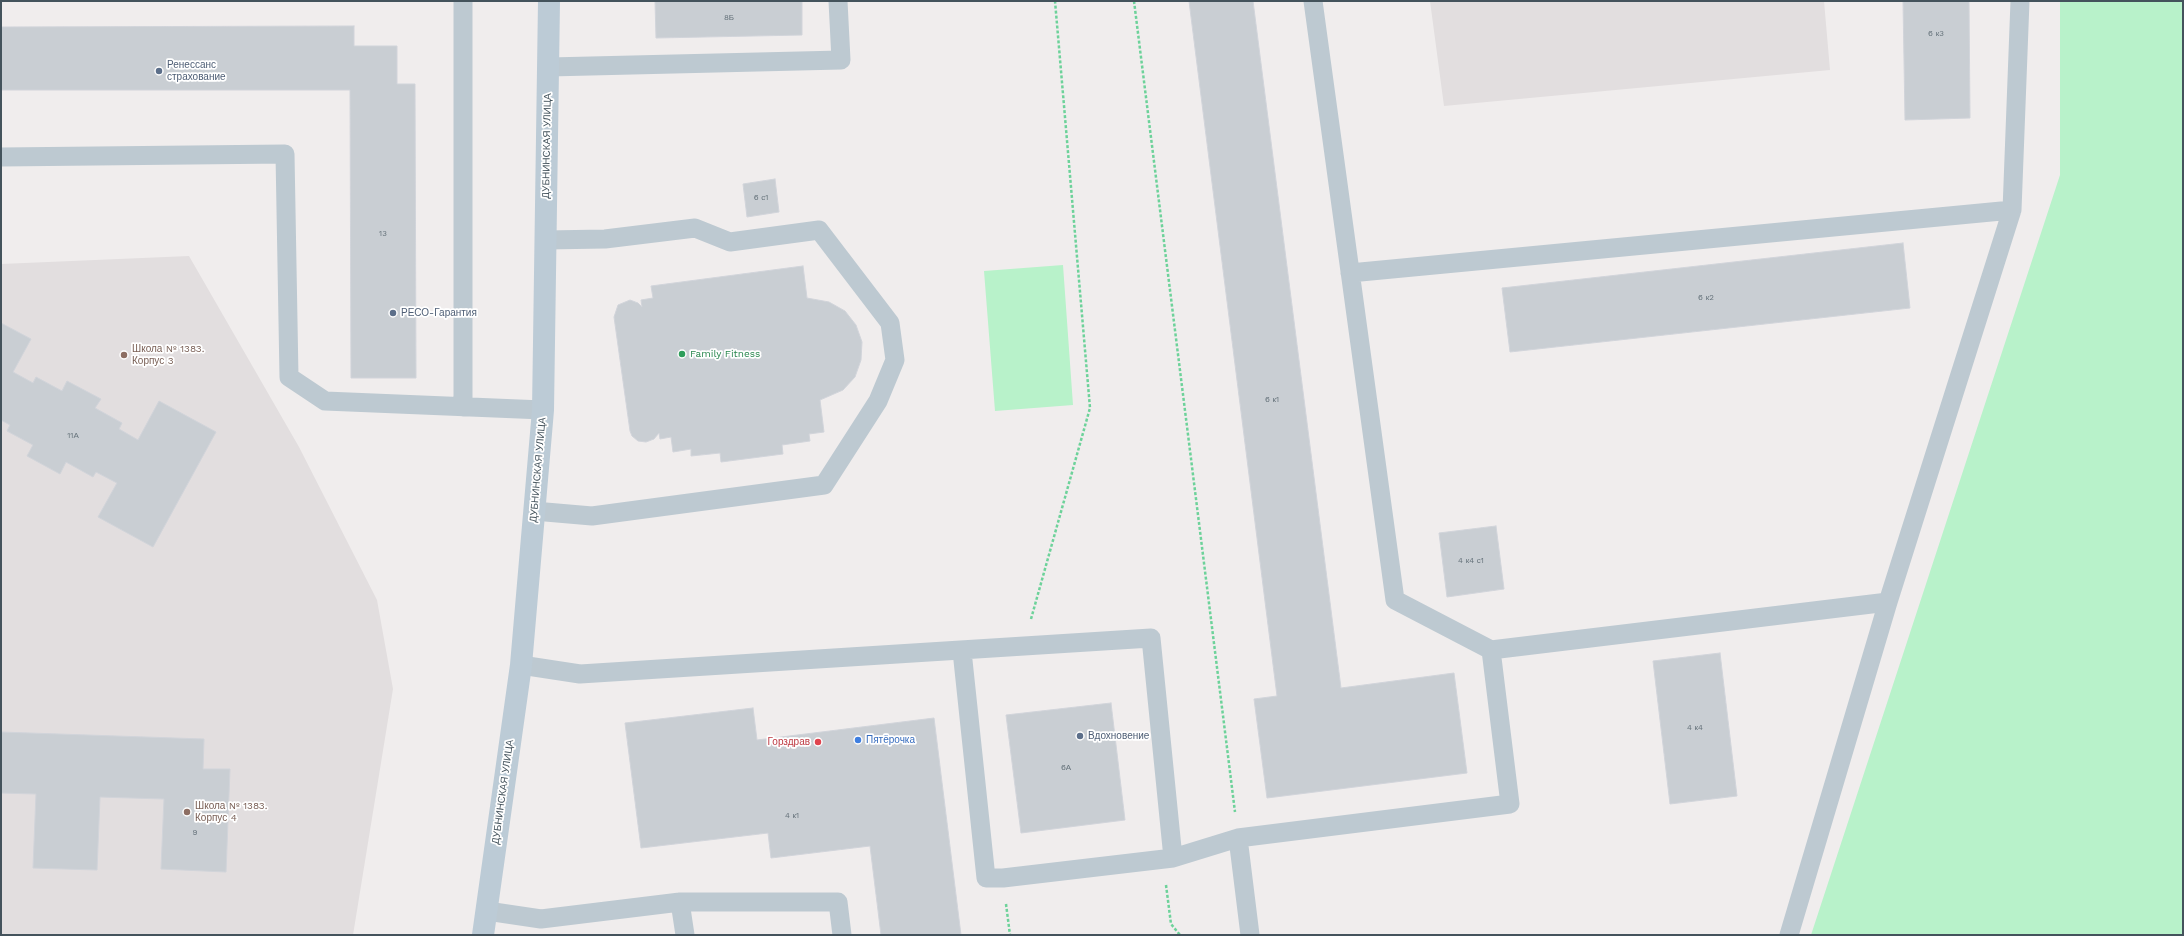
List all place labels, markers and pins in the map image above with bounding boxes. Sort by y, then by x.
place label: Ренессанс страхование [167,59,226,82]
marker: Ренессанс страхование [154,66,164,76]
place label: РЕСО-Гарантия [401,307,477,319]
marker: РЕСО-Гарантия [388,308,398,318]
place label: Школа № 1383. Корпус 3 [132,343,204,366]
place label: Family Fitness [690,348,760,360]
marker: Family Fitness [677,349,687,359]
marker: Школа № 1383. Корпус 3 [119,350,129,360]
place label: Вдохновение [1088,730,1149,742]
marker: Вдохновение [1075,731,1085,741]
place label: Пятёрочка [866,734,915,746]
marker: Пятёрочка [853,735,863,745]
place label: Горздрав [768,736,810,748]
marker: Горздрав [813,737,823,747]
place label: Школа № 1383. Корпус 4 [195,800,267,824]
marker: Школа № 1383. Корпус 4 [182,807,192,817]

